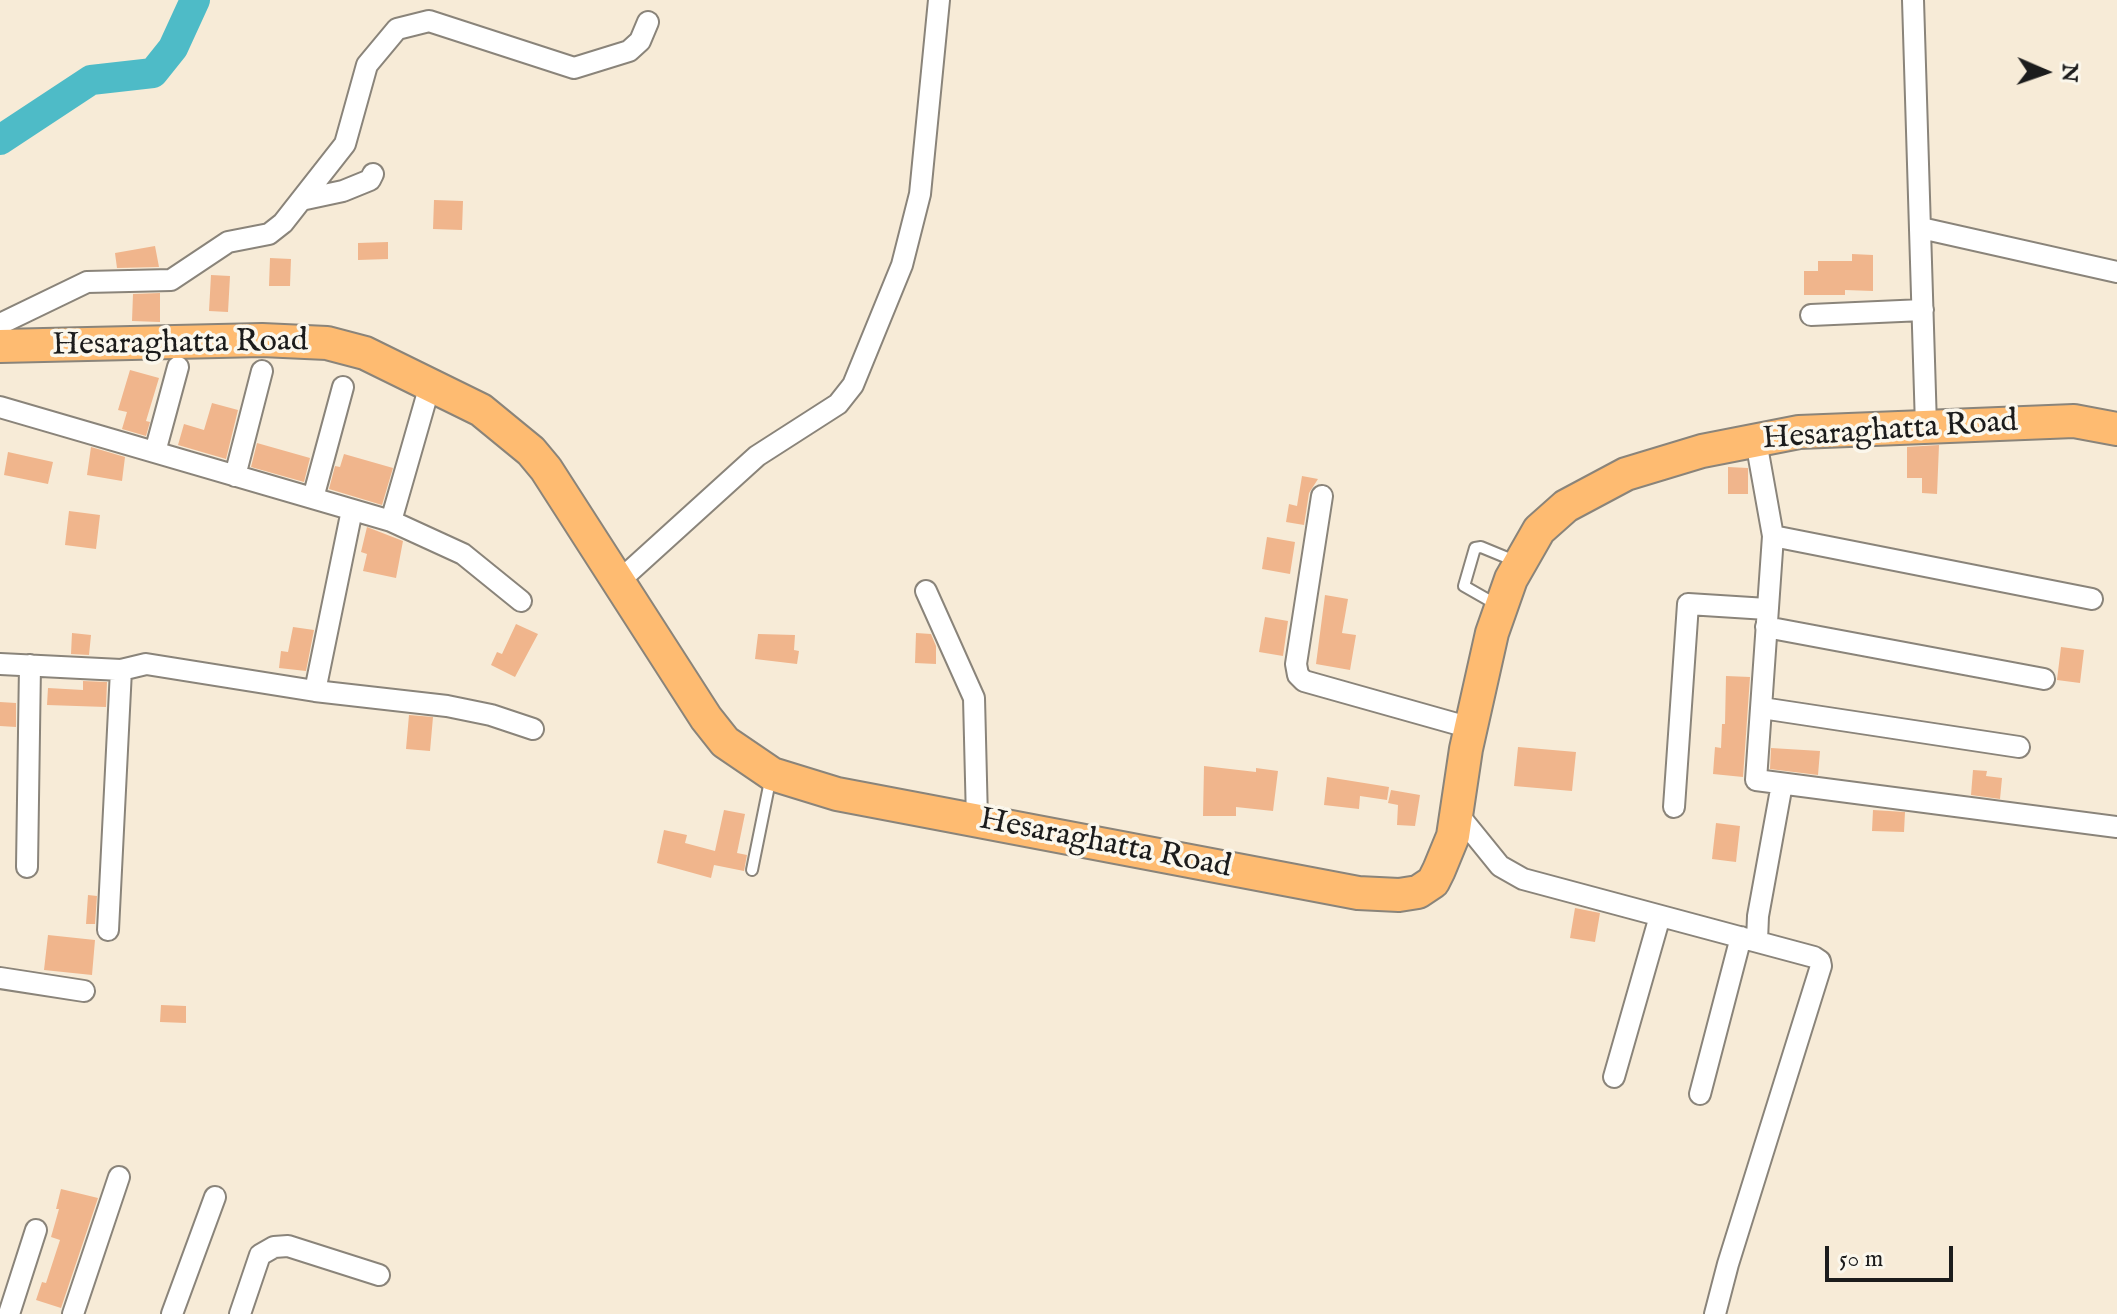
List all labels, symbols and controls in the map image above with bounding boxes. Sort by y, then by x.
north arrow [2005,32,2085,112]
text: N [2055,63,2083,83]
street label: Hesaraghatta Road [52,324,308,366]
street label: Hesaraghatta Road [1761,404,2019,460]
street label: Hesaraghatta Road [976,802,1234,888]
scale bar [1829,1230,1957,1280]
text: 50 m [1839,1244,1883,1275]

